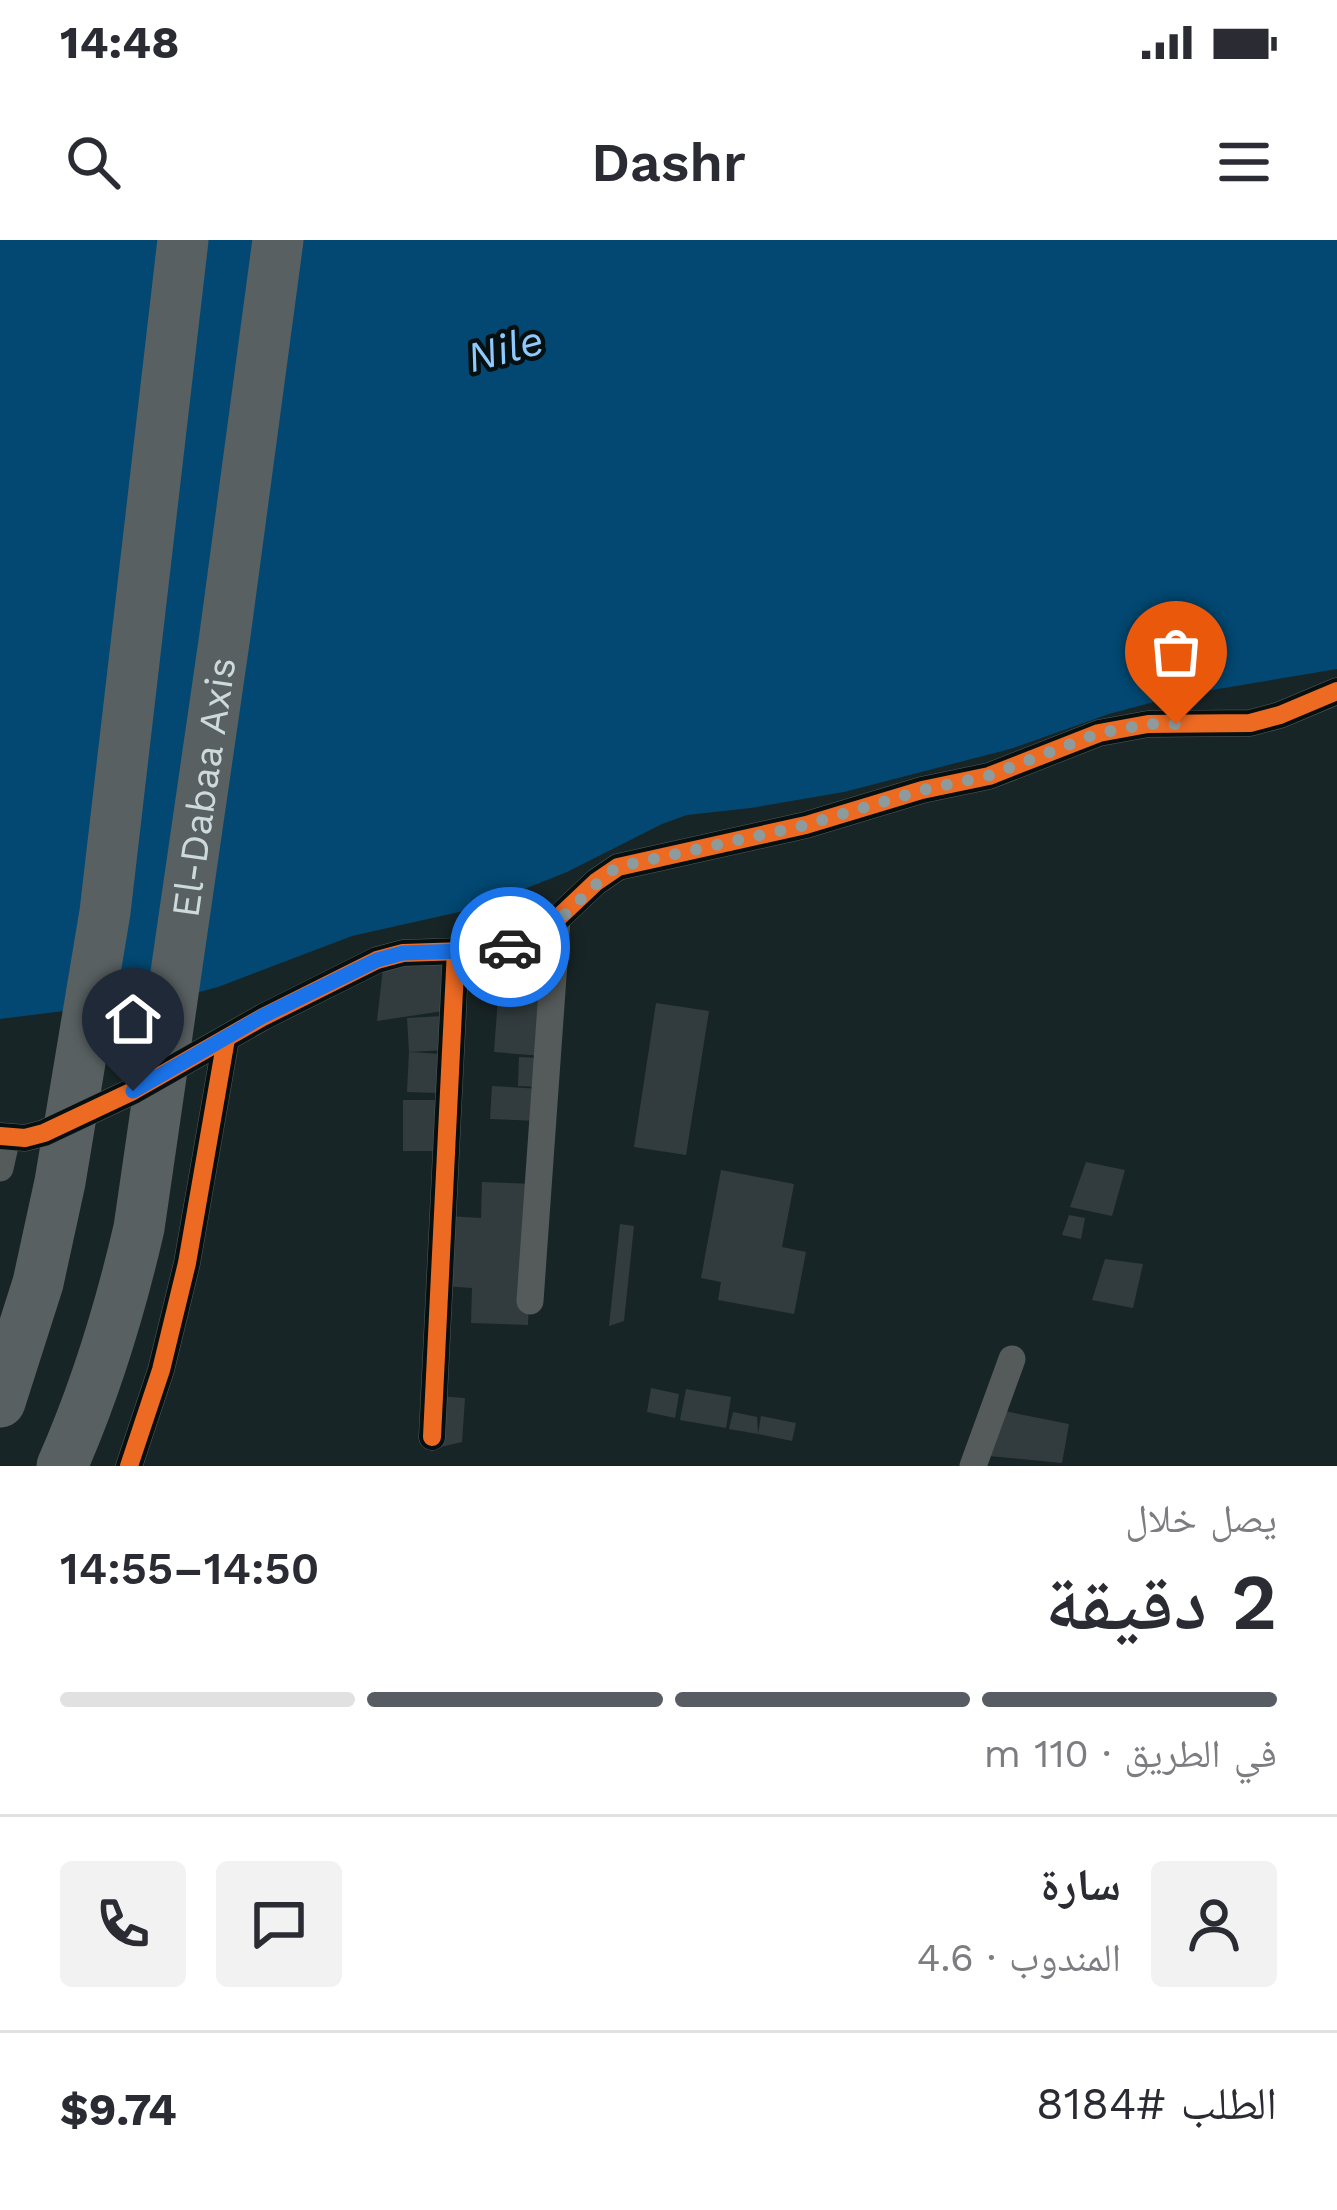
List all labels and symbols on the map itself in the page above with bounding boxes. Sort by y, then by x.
water label: Nile [461,315,549,382]
pin [1125,601,1227,724]
street label: El-Dabaa Axis [162,654,245,920]
courier [450,887,570,1007]
pin [82,968,184,1091]

